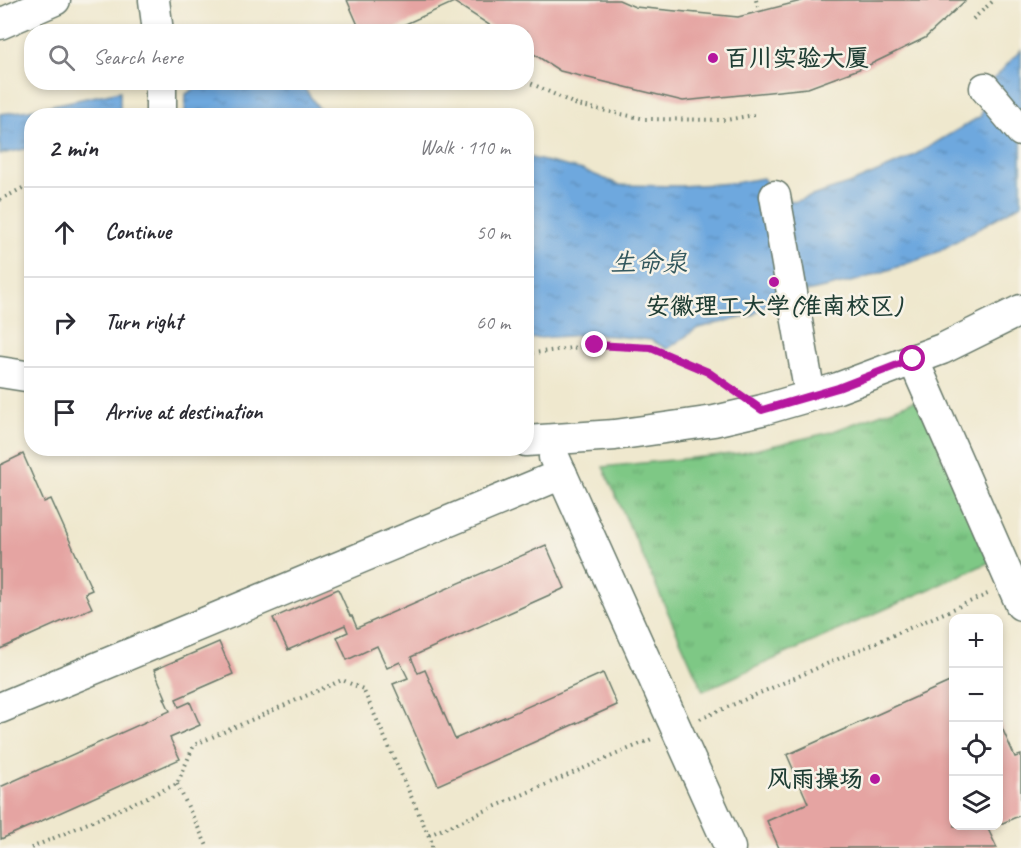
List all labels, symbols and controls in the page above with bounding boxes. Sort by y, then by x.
search box [24,24,534,90]
icon: search [45,41,78,74]
text: Search here [93,43,183,71]
place label: 百川实验大厦 [725,43,869,73]
marker: 百川实验大厦 [706,51,720,65]
text: 2 min [48,131,98,164]
text: Walk · 110 m [420,135,510,160]
icon: ahead [48,216,81,249]
text: Continue [105,218,171,246]
text: 50 m [476,220,510,245]
water label: 生命泉 [610,246,688,279]
marker: 安徽理工大学(淮南校区) [767,275,781,289]
place label: 安徽理工大学(淮南校区) [646,291,904,321]
icon: right [48,306,81,339]
text: Turn right [105,308,182,336]
text: 60 m [476,310,510,335]
route end [581,331,607,357]
route start [899,345,925,371]
icon: arrive [48,396,81,429]
text: Arrive at destination [105,398,262,426]
map controls [949,614,1003,830]
button: + [949,614,1003,668]
button: − [949,668,1003,722]
button: locate [949,722,1003,776]
place label: 风雨操场 [767,764,863,794]
marker: 风雨操场 [868,772,882,786]
button: layers [949,776,1003,830]

